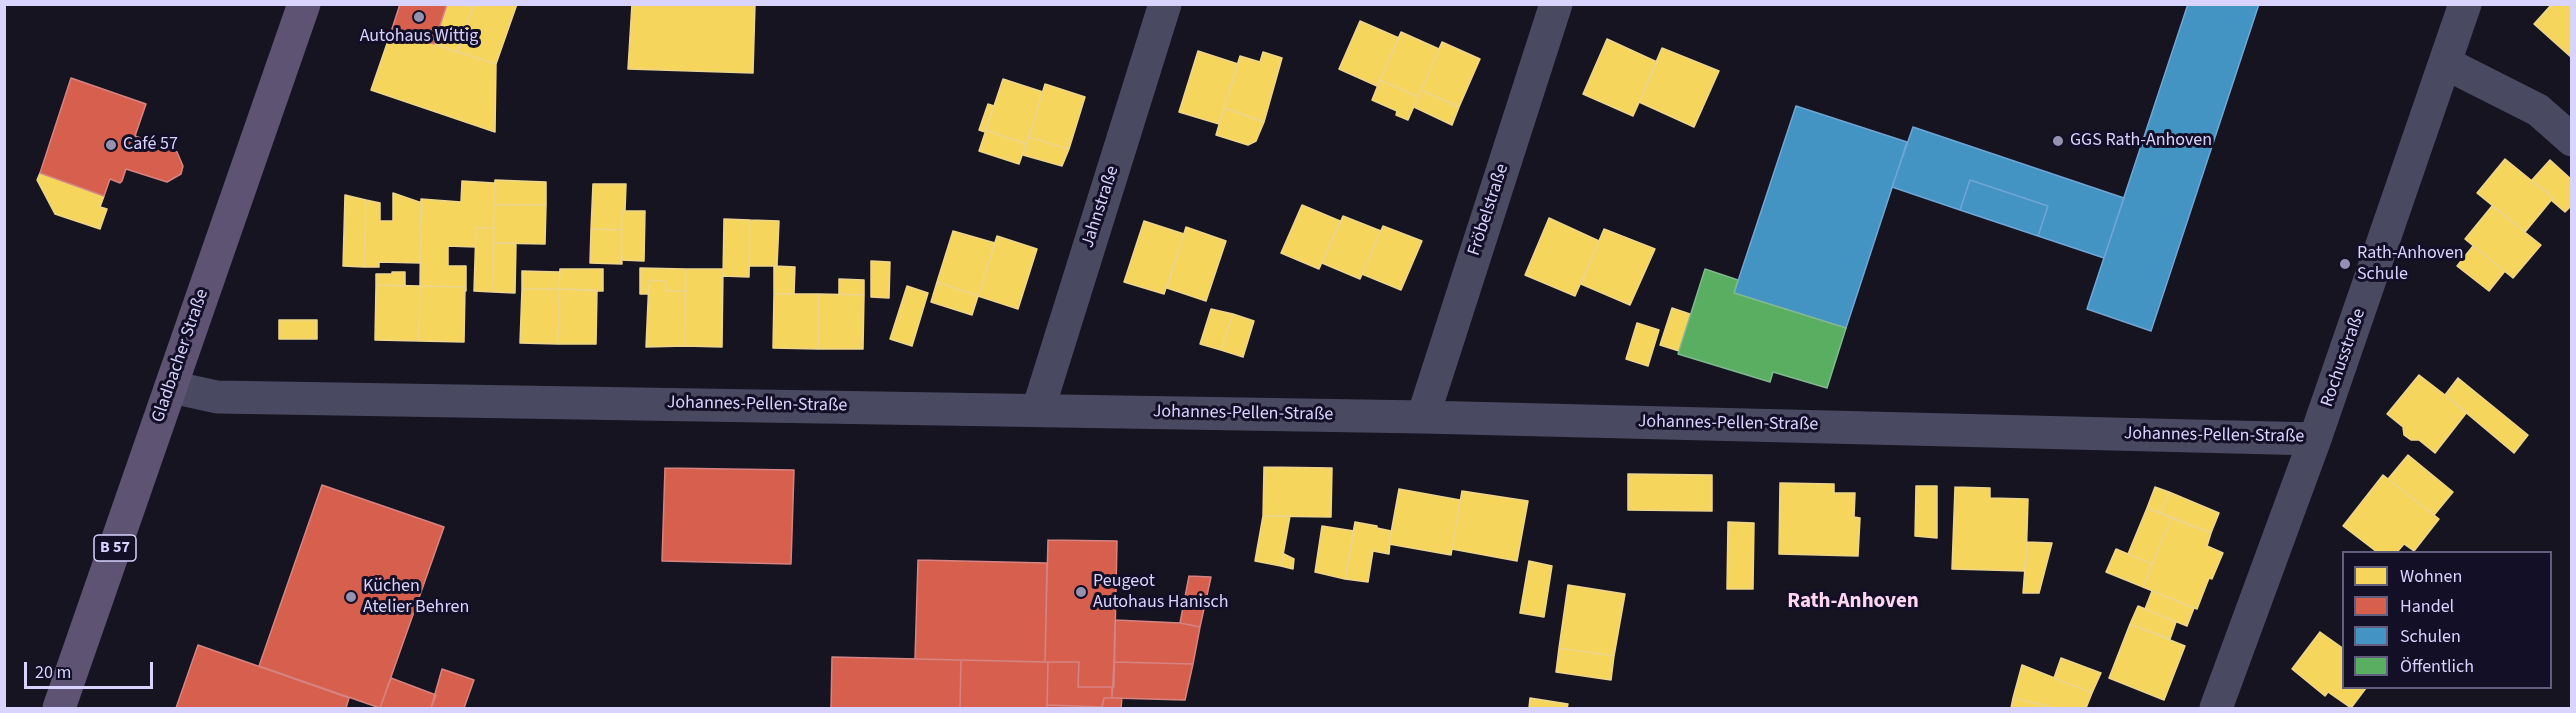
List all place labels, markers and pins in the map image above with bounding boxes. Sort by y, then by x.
marker: Autohaus Wittig [412,10,426,24]
place label: Autohaus Wittig [360,26,478,48]
place label: GGS Rath-Anhoven [2070,130,2212,152]
place label: Café 57 [123,134,178,156]
marker: GGS Rath-Anhoven [2051,134,2065,148]
marker: Café 57 [104,138,118,152]
place label: Rath-Anhoven Schule [2357,243,2464,286]
marker: Rath-Anhoven Schule [2338,257,2352,271]
place label: Peugeot Autohaus Hanisch [1093,571,1228,614]
place label: Küchen Atelier Behren [363,576,469,618]
marker: Peugeot Autohaus Hanisch [1074,585,1088,599]
marker: Küchen Atelier Behren [344,590,358,604]

